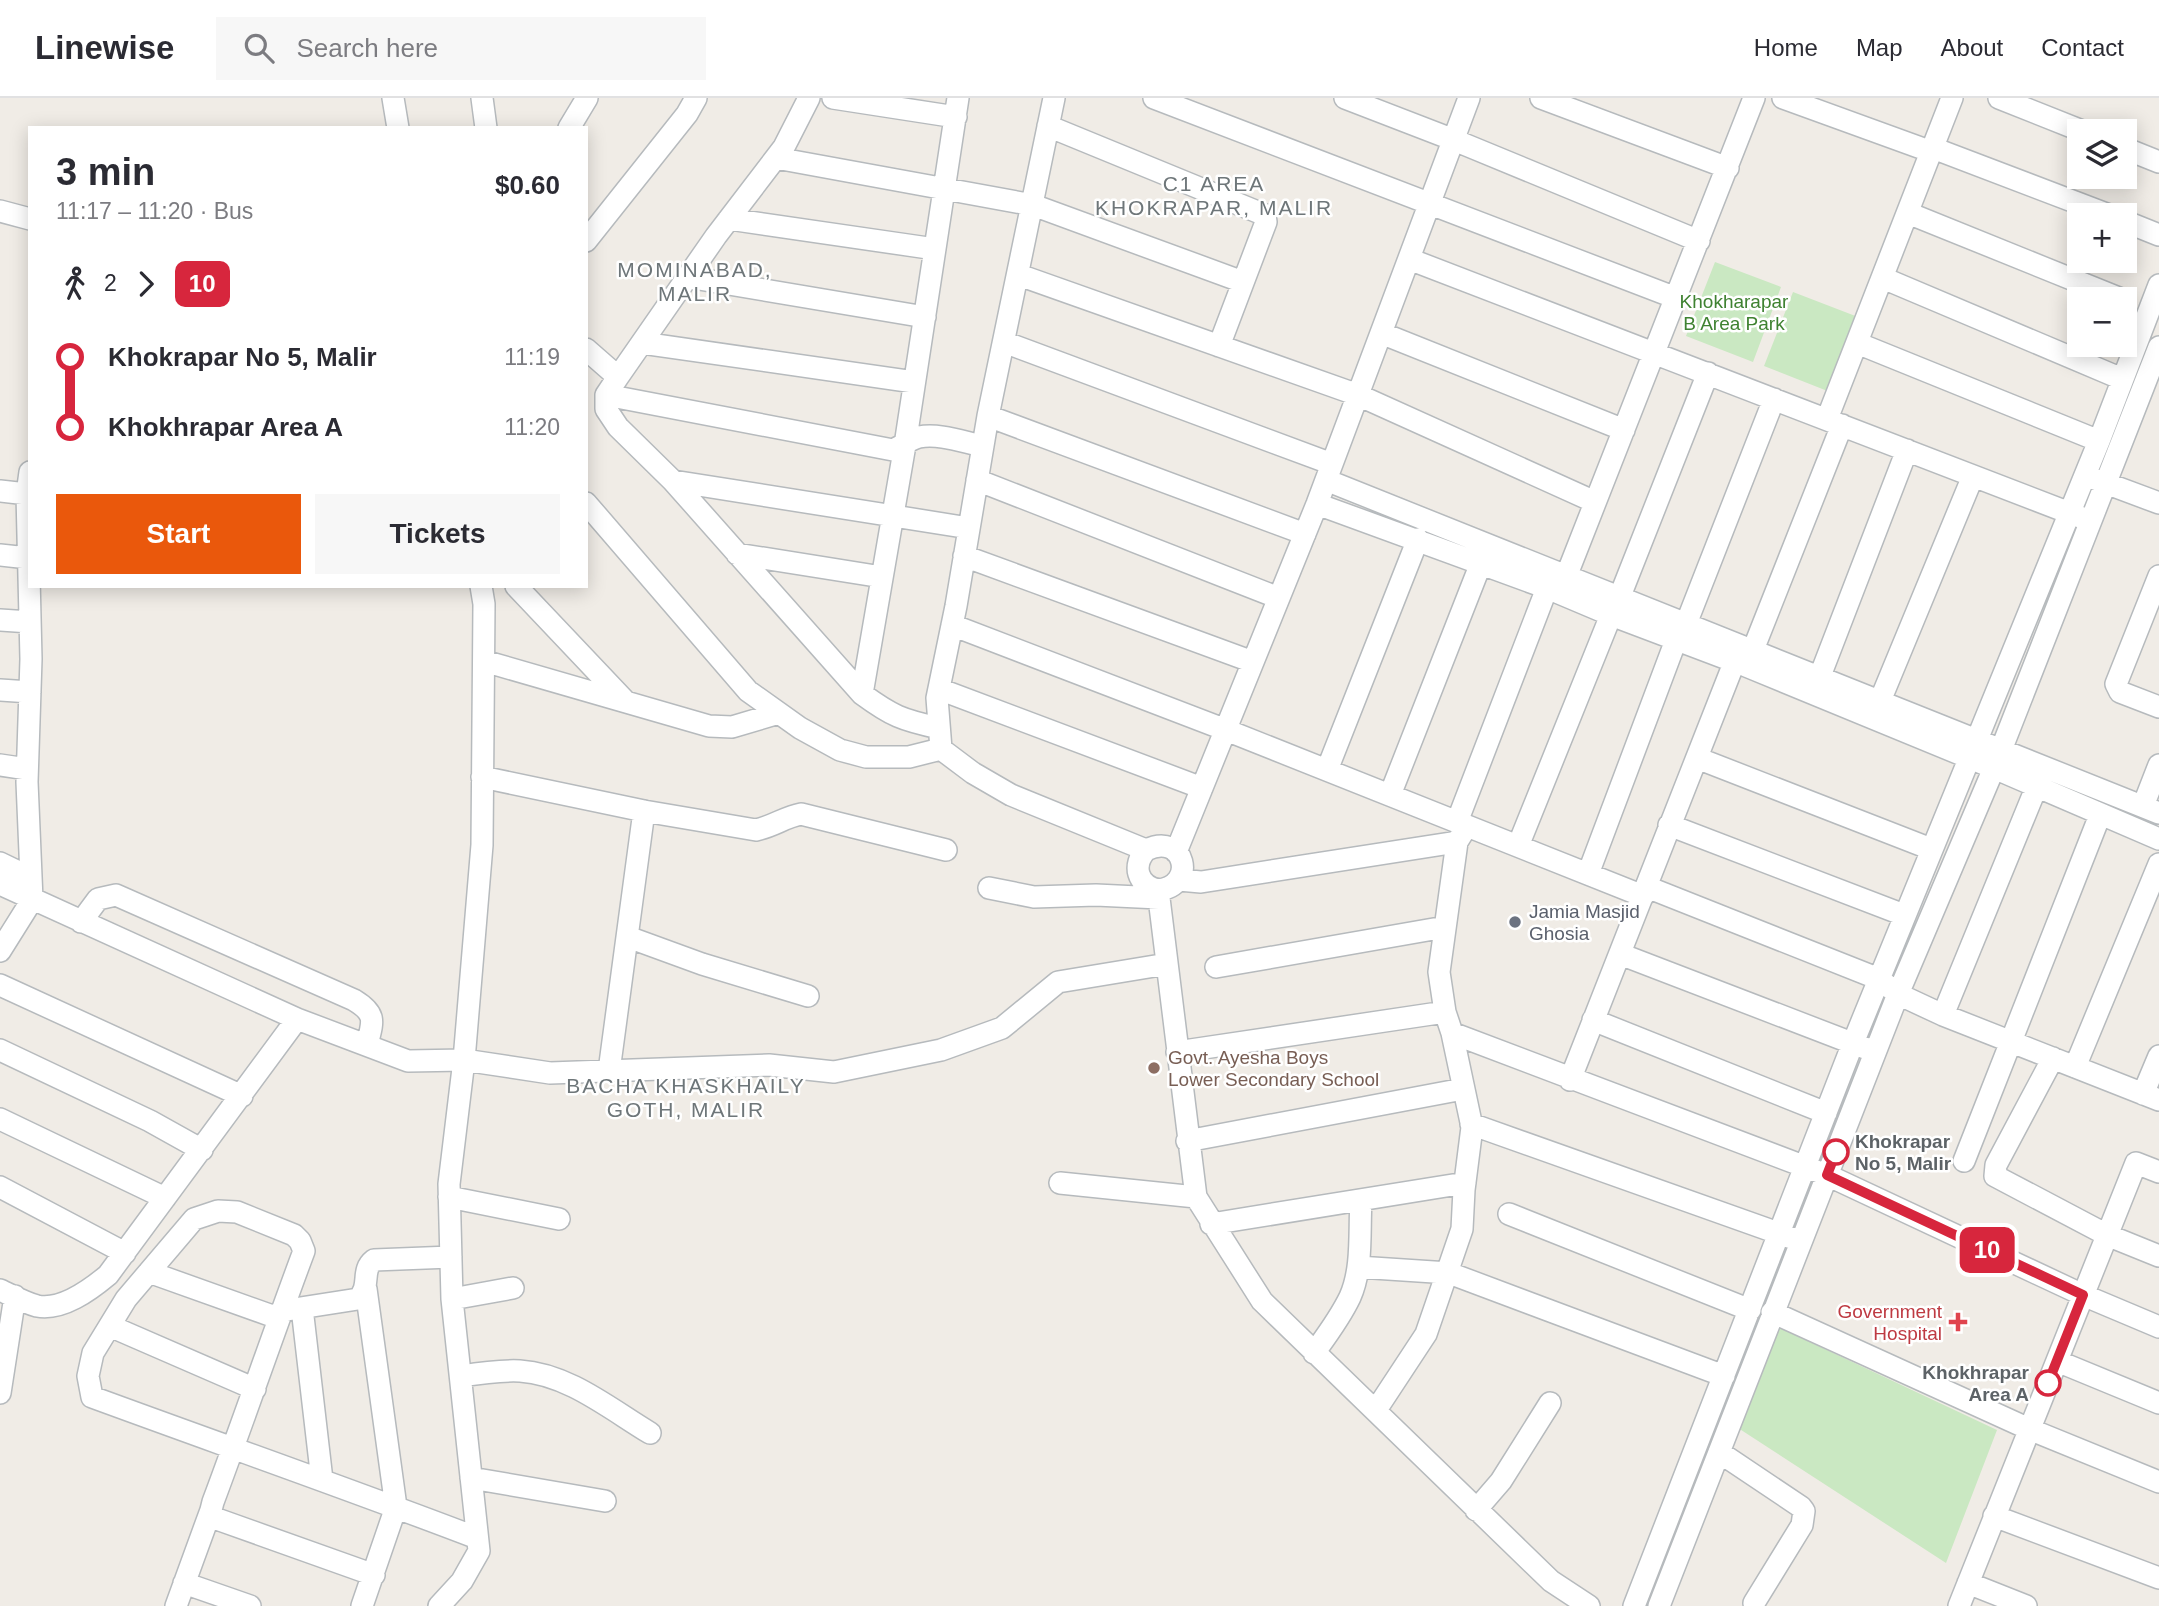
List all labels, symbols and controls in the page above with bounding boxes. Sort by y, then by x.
search box [216,17,706,80]
text: Linewise [35,29,174,66]
icon: search [240,29,278,67]
text: Search here [296,33,438,63]
text: Home [1754,34,1818,61]
text: Map [1856,34,1903,61]
text: About [1941,34,2003,61]
text: Contact [2041,34,2124,61]
map controls [2067,119,2137,357]
button: layers [2067,119,2137,189]
text: 3 min [56,151,155,193]
text: $0.60 [495,170,560,200]
district label: C1 AREA KHOKRAPAR, MALIR [1095,172,1333,219]
text: 11:17 – 11:20 · Bus [56,198,253,224]
button: + [2067,203,2137,273]
district label: MOMINABAD, MALIR [617,258,773,305]
icon: walk [56,265,94,303]
icon: forward [127,265,165,303]
text: 2 [104,270,117,296]
text: 10 [189,270,216,297]
button: − [2067,287,2137,357]
park label: Khokharapar B Area Park [1680,291,1789,334]
text: Khokrapar No 5, Malir [108,342,377,372]
text: 11:19 [504,344,560,370]
text: Khokhrapar Area A [108,412,343,442]
text: 11:20 [504,414,560,440]
button: Start [56,494,301,574]
button: Tickets [315,494,560,574]
place label: Jamia Masjid Ghosia [1529,901,1640,944]
marker: Jamia Masjid Ghosia [1507,914,1523,930]
place label: Govt. Ayesha Boys Lower Secondary School [1168,1047,1379,1090]
marker: Govt. Ayesha Boys Lower Secondary School [1146,1060,1162,1076]
district label: BACHA KHASKHAILY GOTH, MALIR [566,1074,806,1121]
place label: Khokrapar No 5, Malir [1855,1131,1952,1174]
marker: Khokrapar No 5, Malir [1823,1139,1849,1165]
line badge: 10 [1955,1227,2018,1273]
text: 10 [1974,1236,2000,1263]
place label: Government Hospital [1837,1301,1943,1344]
marker: Government Hospital [1948,1312,1968,1332]
place label: Khokhrapar Area A [1922,1362,2030,1405]
marker: Khokhrapar Area A [2035,1370,2061,1396]

